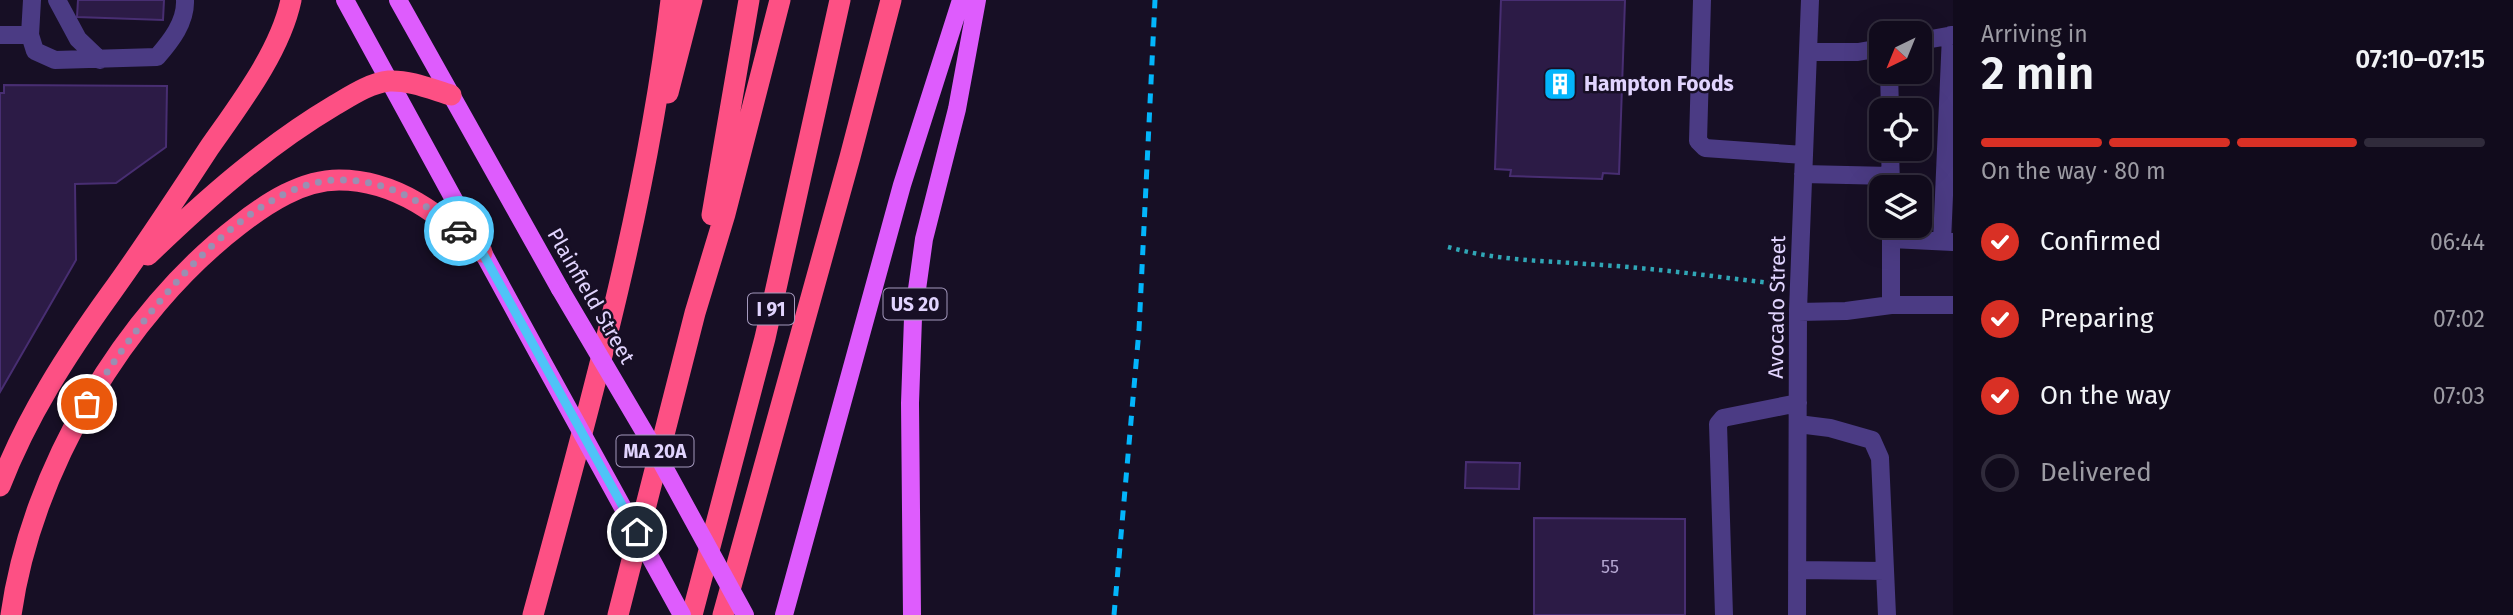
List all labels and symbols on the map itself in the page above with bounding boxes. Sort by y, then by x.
north arrow [1869,21,1932,84]
building icon: Hampton Foods [1541,65,1579,103]
place label: Hampton Foods [1584,71,1734,97]
courier [424,196,494,266]
street label: Plainfield Street [542,224,641,369]
street label: Avocado Street [1763,235,1791,379]
road number: US 20 [884,288,946,320]
road number: I 91 [748,294,794,324]
pin [57,374,117,434]
road number: MA 20A [616,436,694,466]
pin [607,502,667,562]
house number: 55 [1601,556,1619,578]

